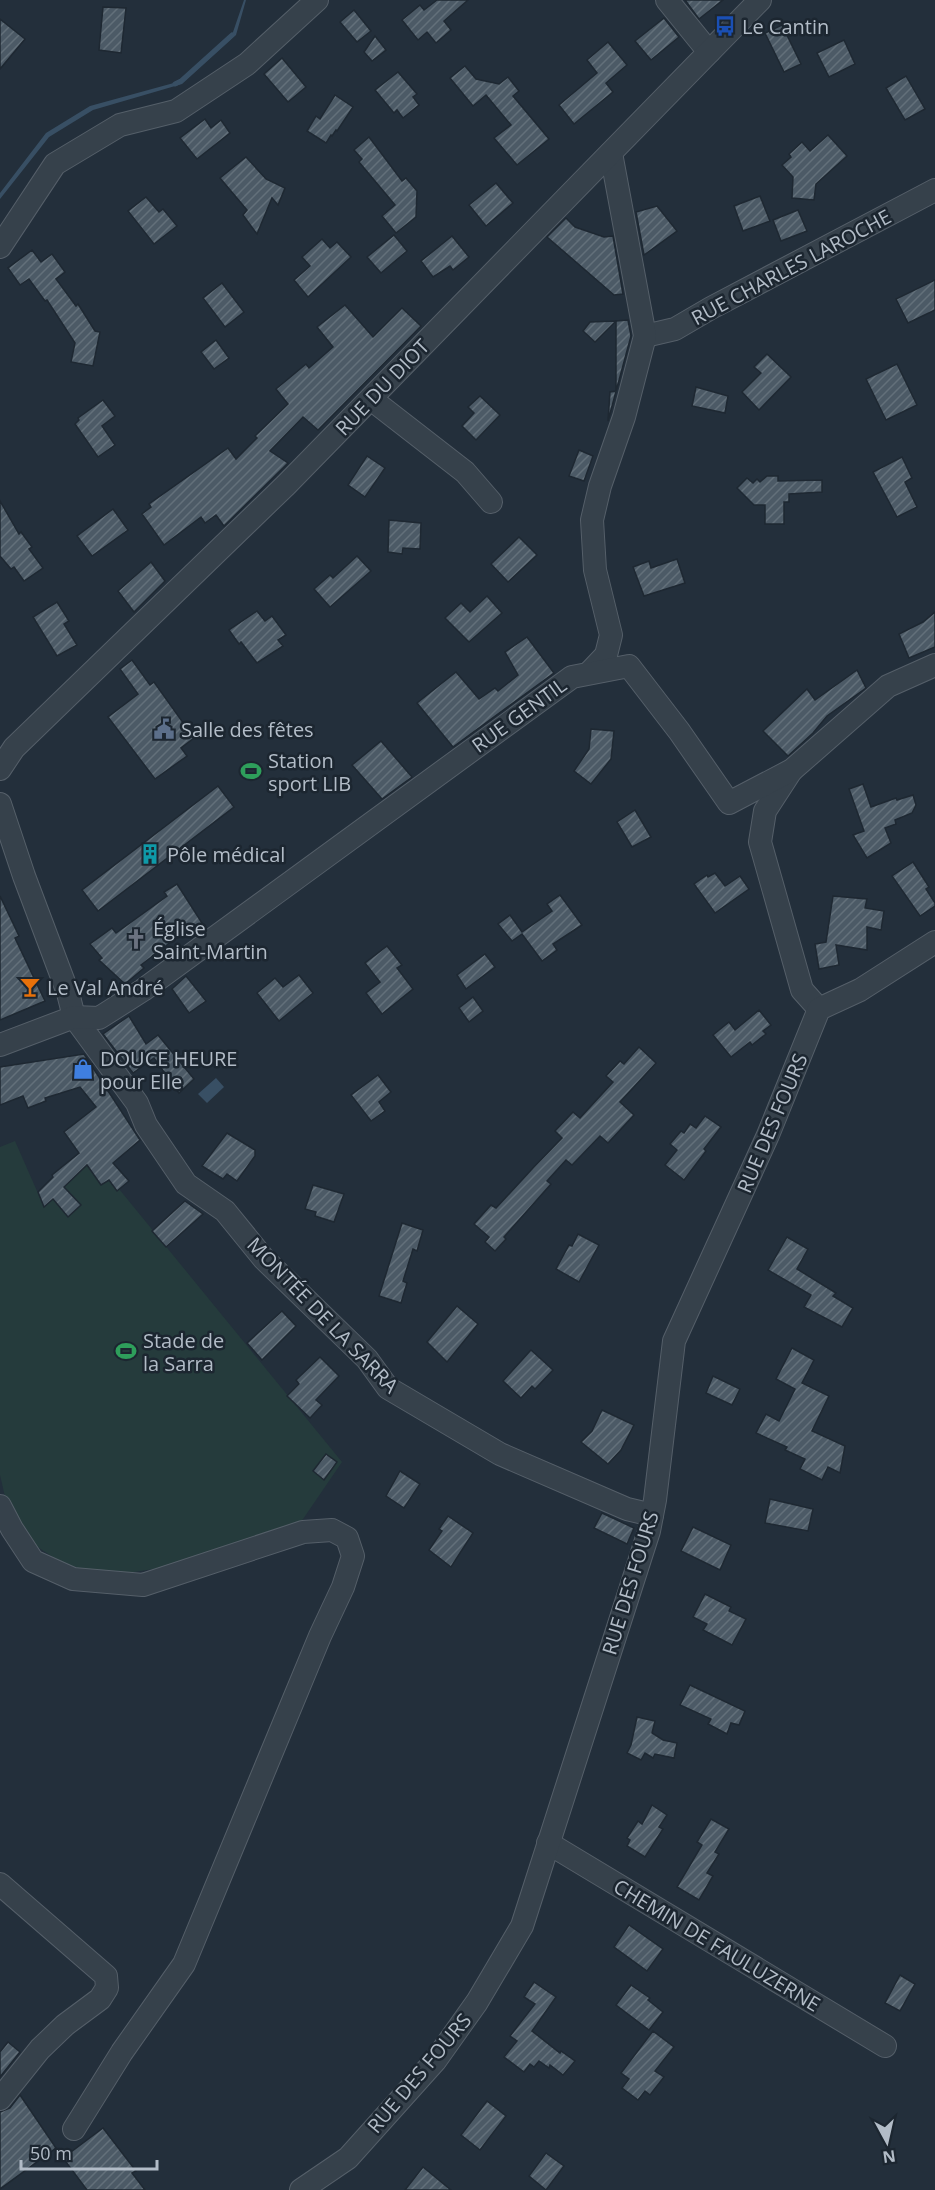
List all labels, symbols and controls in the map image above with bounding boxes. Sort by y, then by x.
place label: Le Cantin [742,13,829,40]
bus stop icon: Le Cantin [713,14,737,38]
street label: RUE CHARLES LAROCHE [686,203,896,331]
street label: RUE DU DIOT [329,333,435,441]
street label: RUE GENTIL [466,671,572,759]
place label: Salle des fêtes [181,716,314,743]
public building icon: Salle des fêtes [152,717,176,741]
place label: Station sport LIB [268,747,351,797]
sports icon: Station sport LIB [239,759,263,783]
place label: Pôle médical [167,841,285,868]
building icon: Pôle médical [138,842,162,866]
place label: Église Saint-Martin [153,915,268,965]
church icon: Église Saint-Martin [124,927,148,951]
place label: Le Val André [47,974,164,1001]
bar icon: Le Val André [18,975,42,999]
place label: DOUCE HEURE pour Elle [100,1045,237,1095]
street label: RUE DES FOURS [731,1049,814,1197]
shop icon: DOUCE HEURE pour Elle [71,1057,95,1081]
street label: MONTÉE DE LA SARRA [241,1231,405,1399]
place label: Stade de la Sarra [143,1327,224,1377]
sports icon: Stade de la Sarra [114,1339,138,1363]
street label: RUE DES FOURS [595,1508,665,1658]
street label: CHEMIN DE FAULUZERNE [609,1872,825,2018]
street label: RUE DES FOURS [361,2007,477,2139]
north arrow [857,2112,917,2172]
scale bar [21,2133,158,2171]
text: 50 m [30,2141,72,2165]
text: N [881,2145,897,2169]

